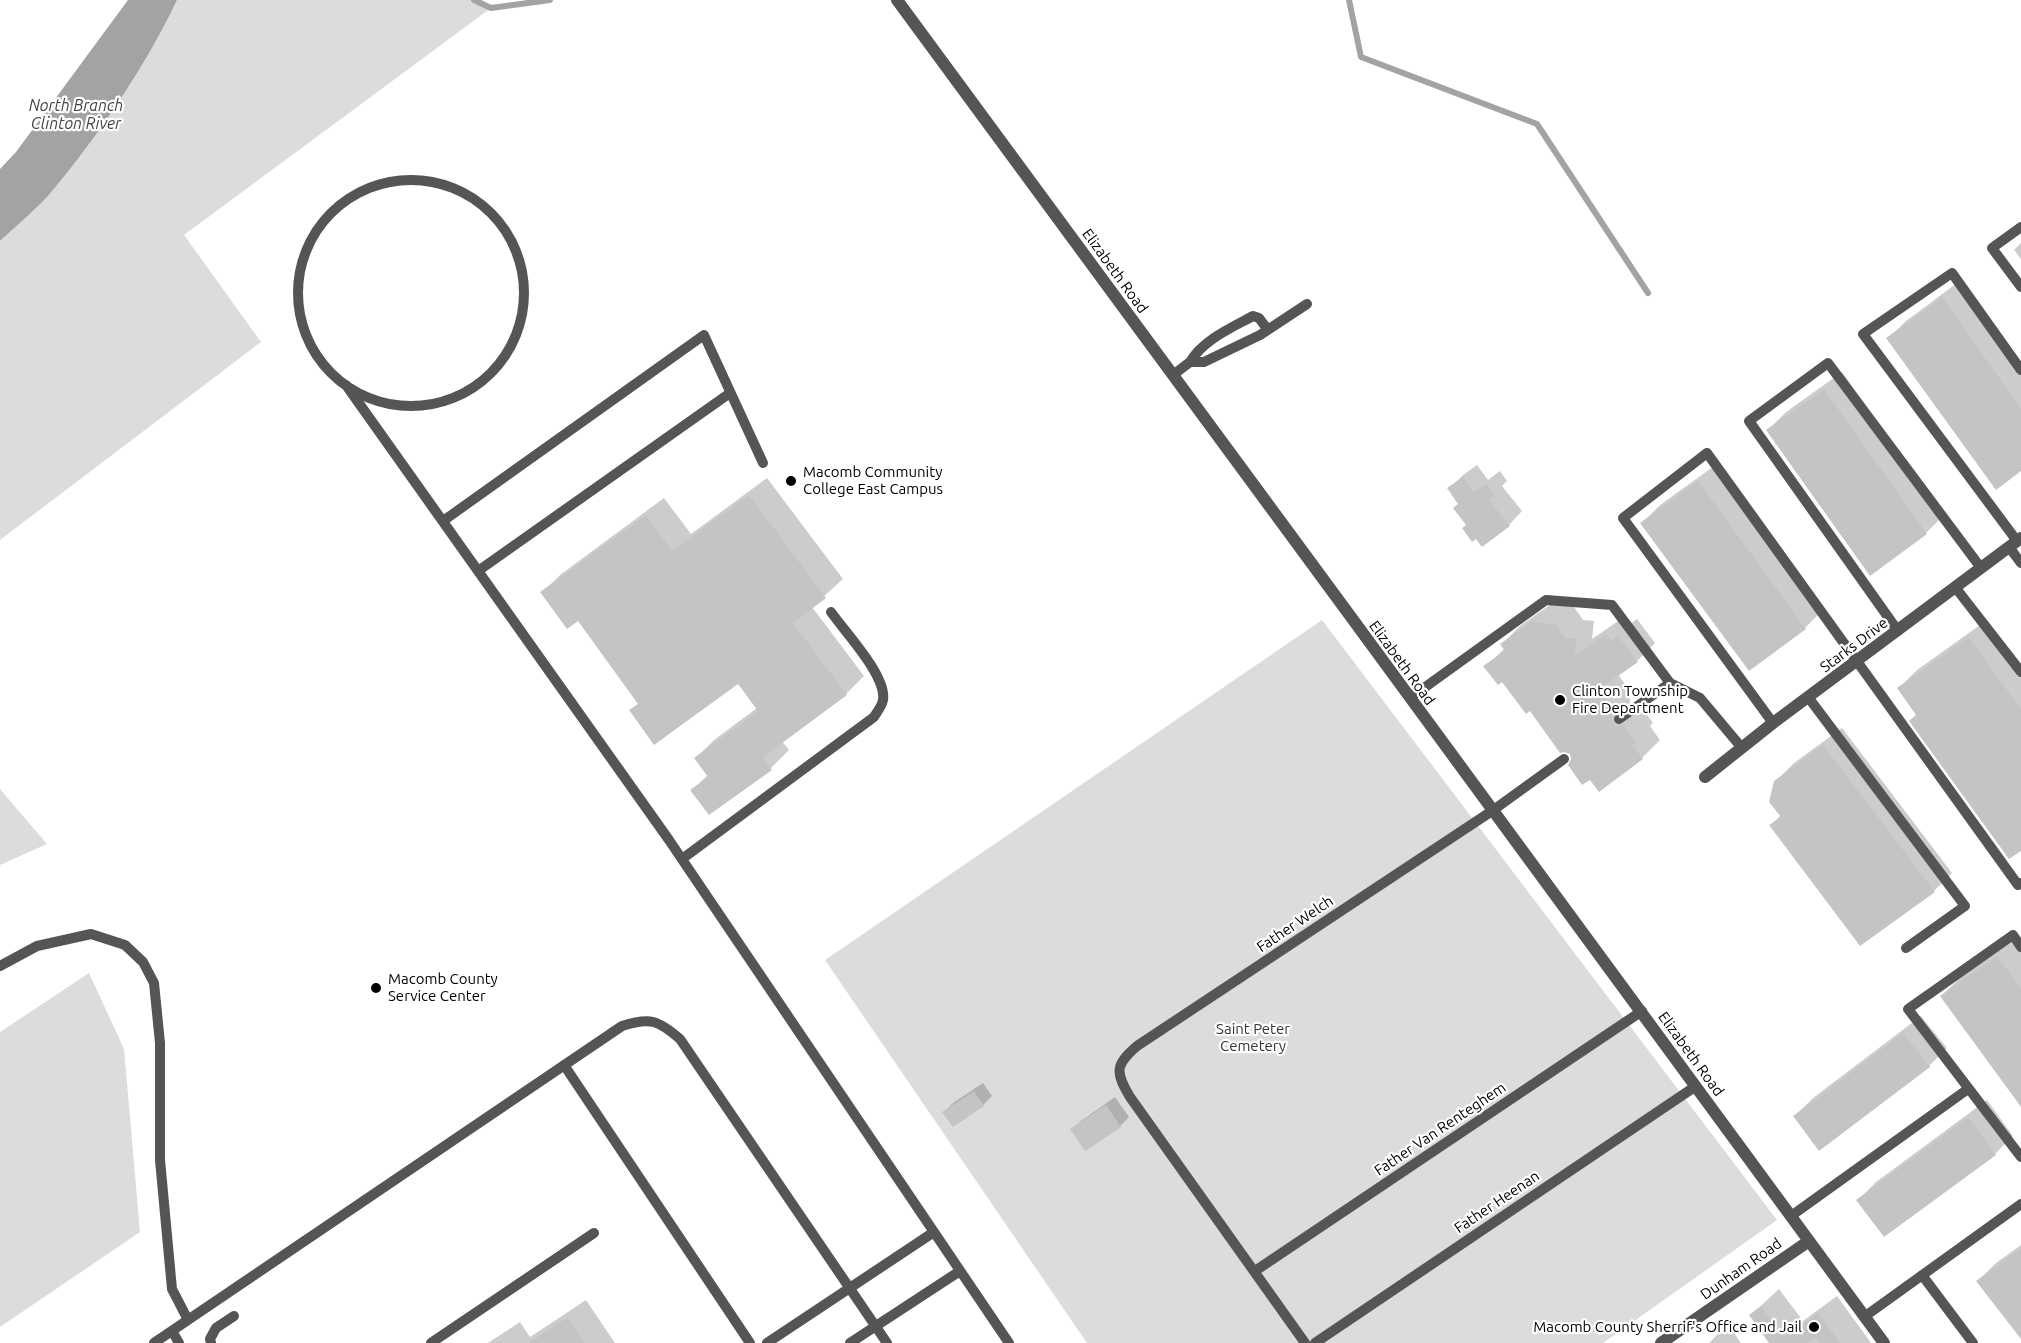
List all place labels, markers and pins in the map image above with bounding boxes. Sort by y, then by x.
place label: Macomb Community College East Campus [803,463,943,498]
marker: Macomb Community College East Campus [784,474,798,488]
place label: Clinton Township Fire Department [1572,682,1688,717]
marker: Clinton Township Fire Department [1553,693,1567,707]
place label: Macomb County Service Center [388,970,498,1005]
marker: Macomb County Service Center [369,981,383,995]
place label: Macomb County Sherrif's Office and Jail [1533,1318,1802,1336]
marker: Macomb County Sherrif's Office and Jail [1807,1320,1821,1334]

